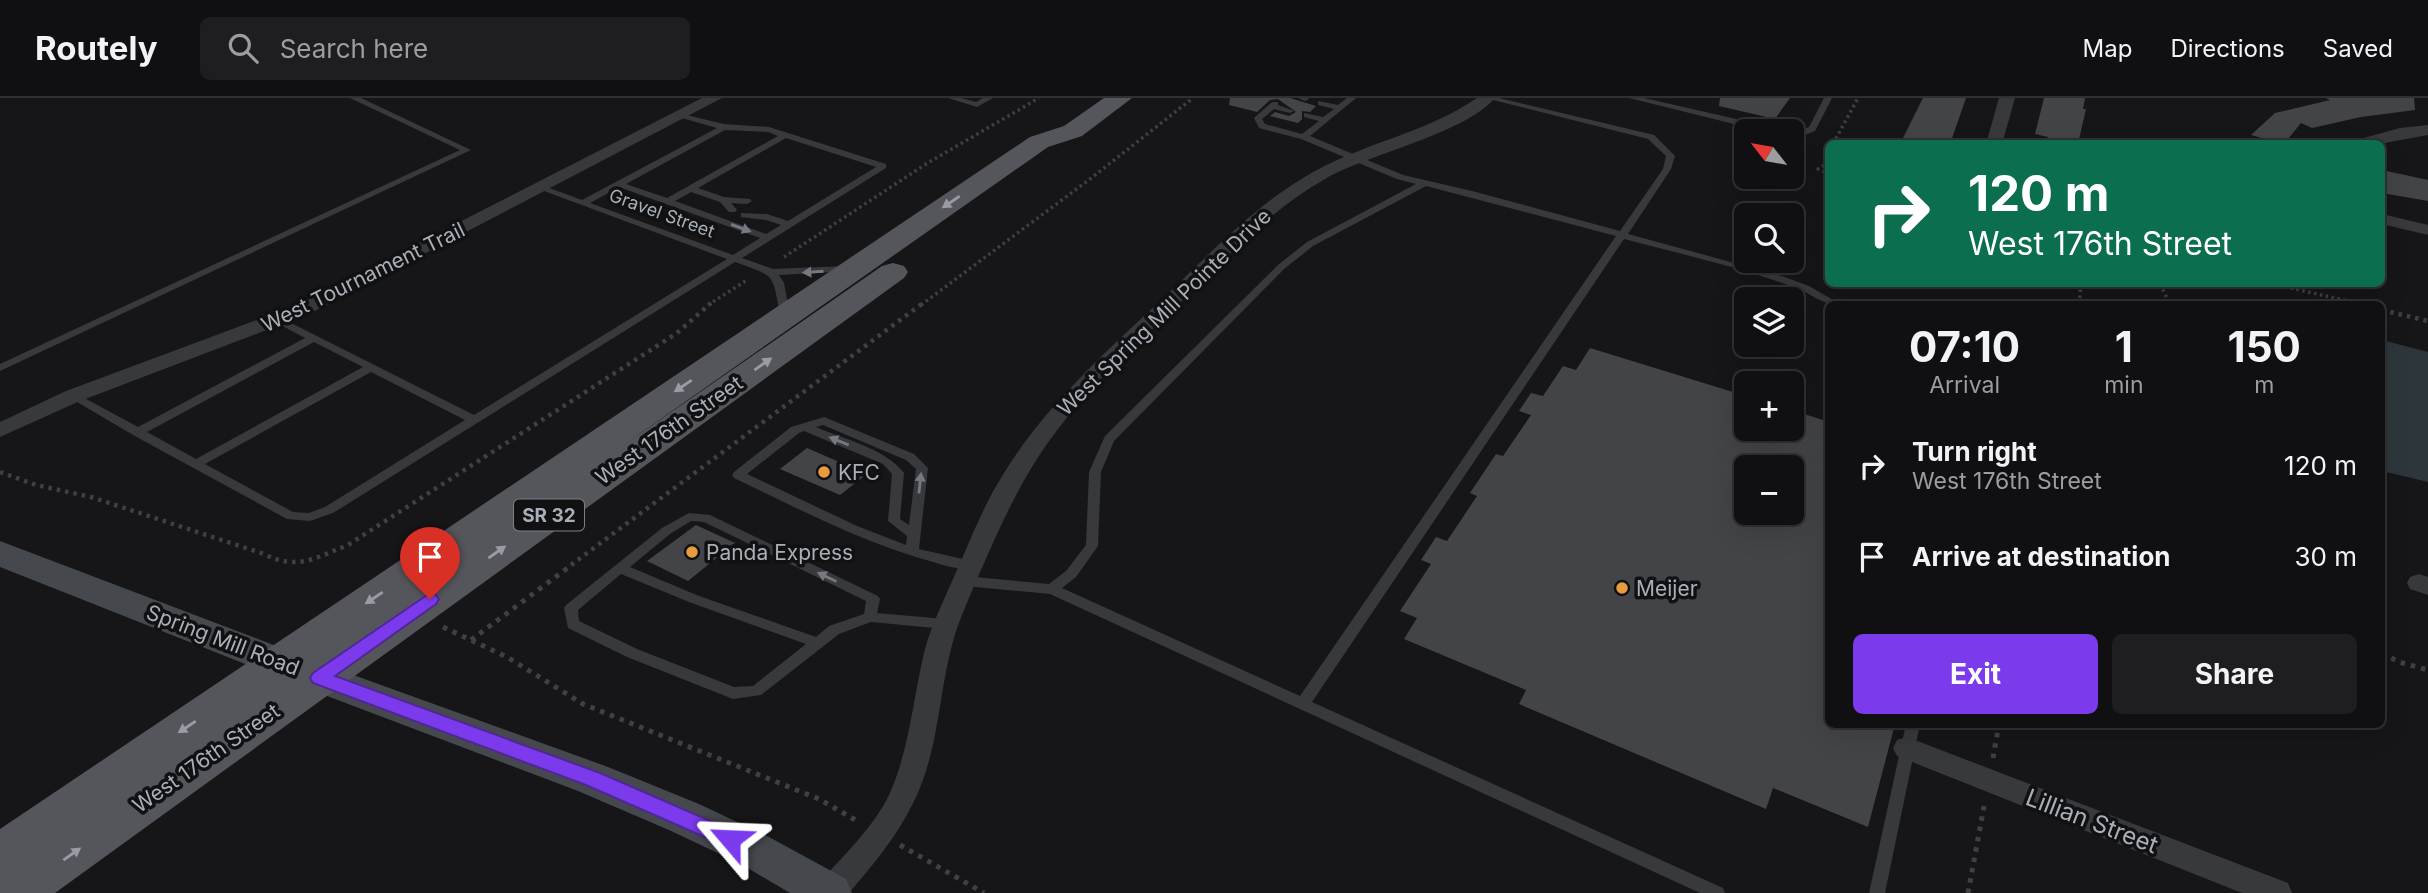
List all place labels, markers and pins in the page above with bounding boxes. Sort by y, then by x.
place label: KFC [838,460,880,485]
marker: KFC [816,464,832,480]
pin [400,527,460,599]
place label: Panda Express [706,540,853,565]
marker: Panda Express [684,544,700,560]
place label: Meijer [1636,576,1698,601]
marker: Meijer [1614,580,1630,596]

